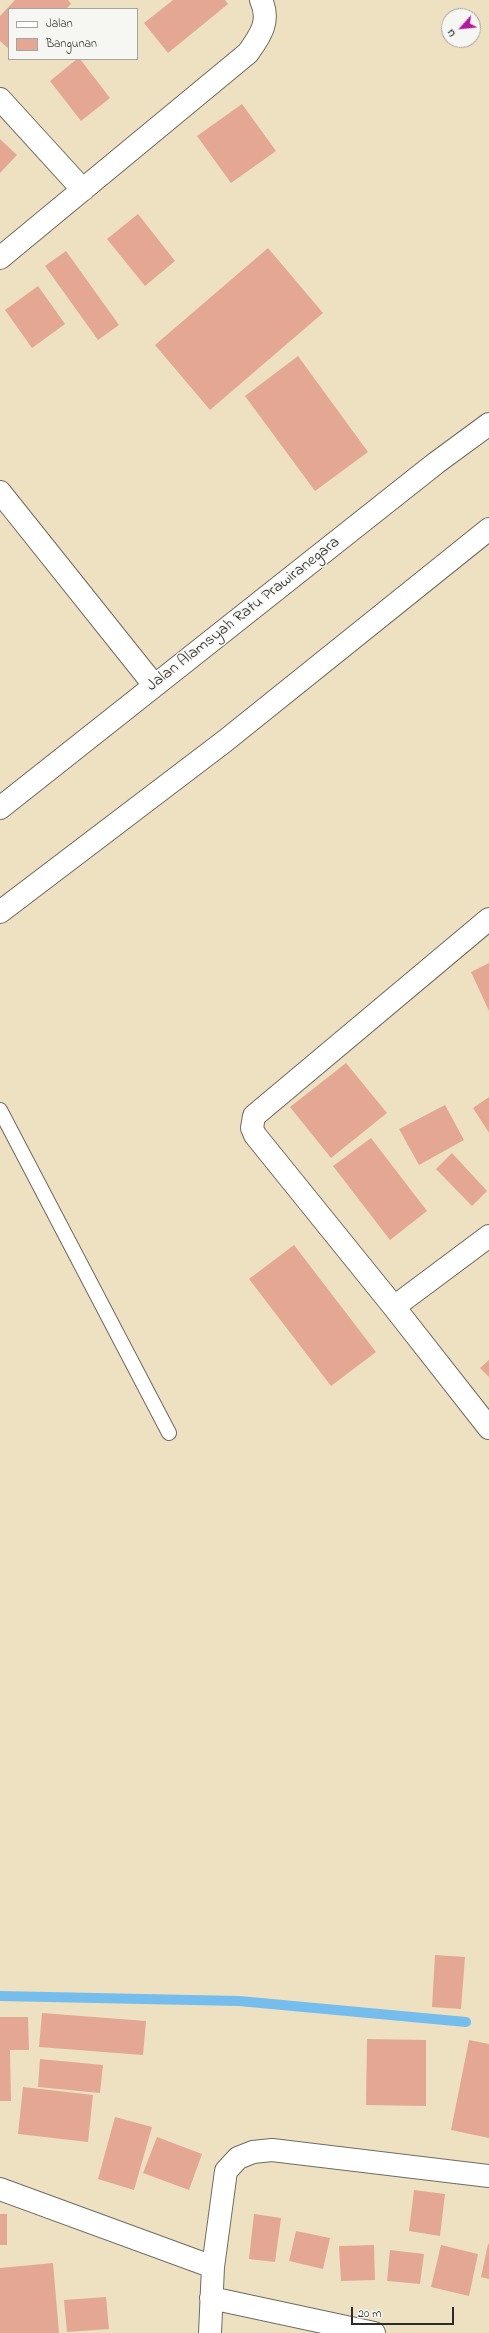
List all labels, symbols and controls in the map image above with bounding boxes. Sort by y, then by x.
legend [8,8,138,60]
north arrow [441,8,481,48]
text: Jalan [46,15,73,33]
text: U [442,26,460,40]
text: Bangunan [46,35,97,53]
street label: Jalan Alamsyah Ratu Prawiranegara [144,534,344,696]
scale bar [353,2299,456,2325]
text: 20 m [358,2305,381,2323]

